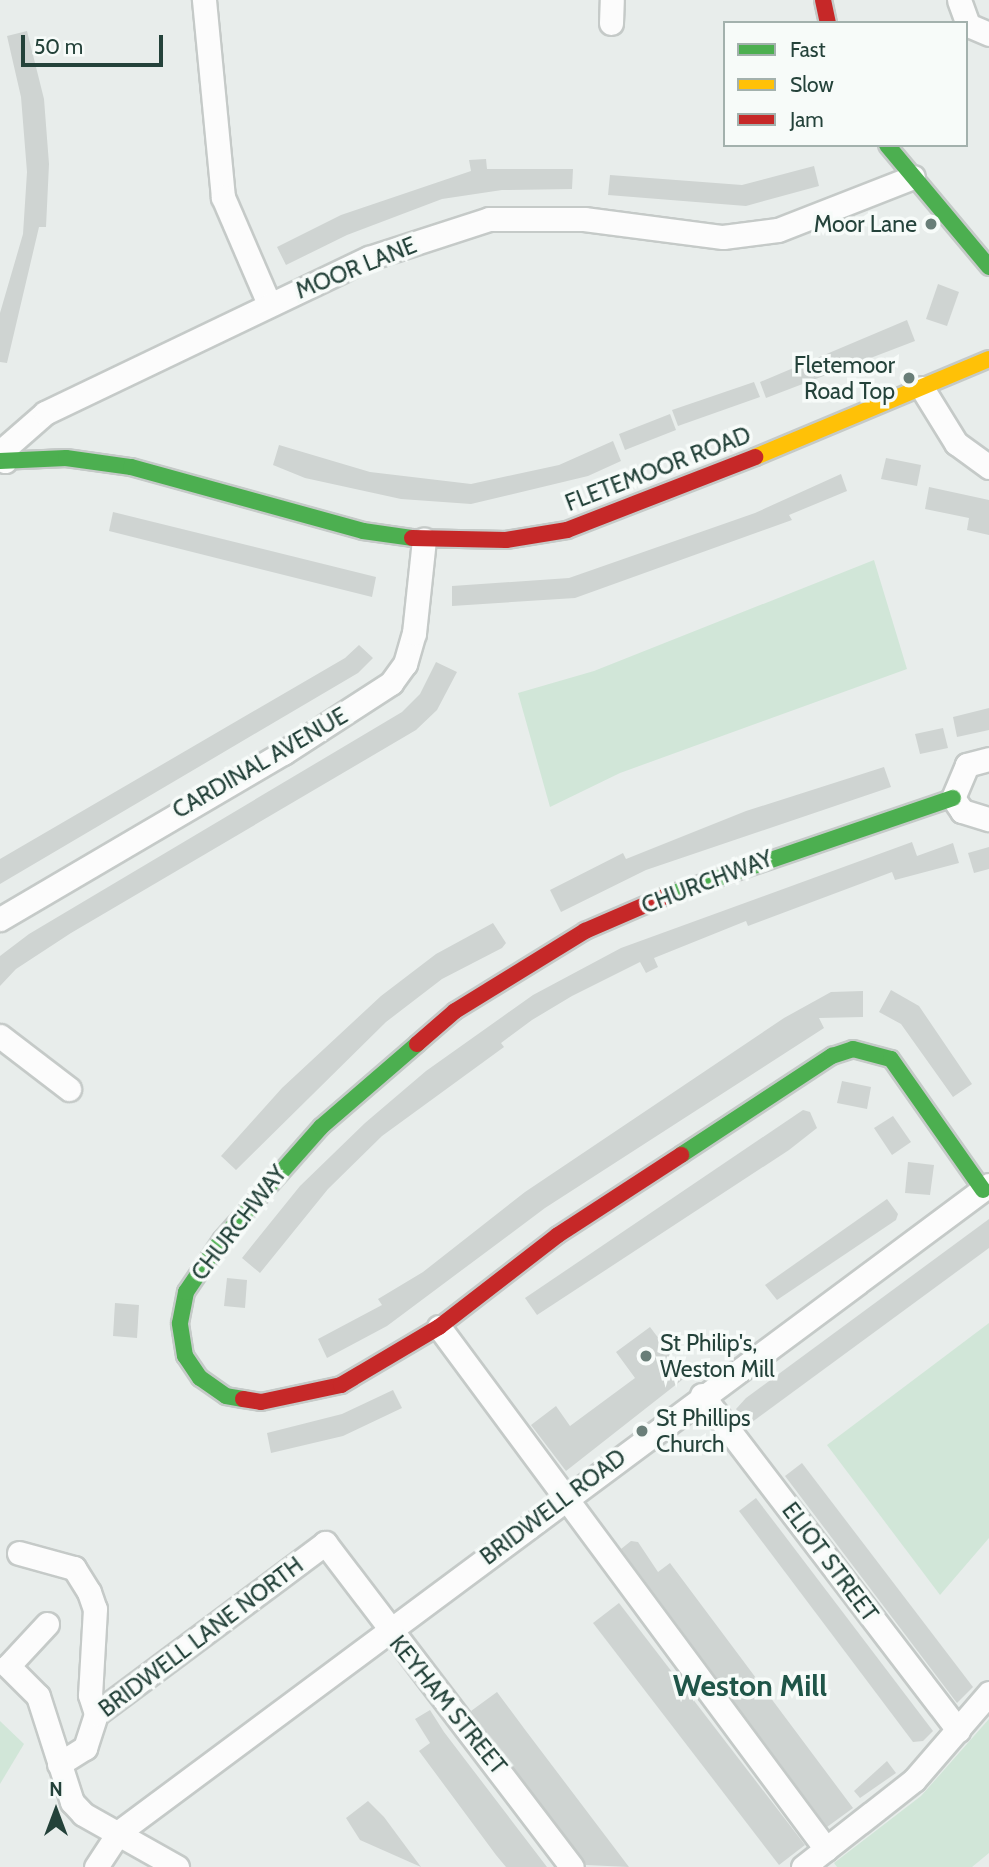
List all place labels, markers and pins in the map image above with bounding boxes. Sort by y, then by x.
place label: Moor Lane [814,210,917,238]
marker: Moor Lane [923,216,939,232]
place label: Fletemoor Road Top [794,351,895,405]
marker: Fletemoor Road Top [901,370,917,386]
place label: St Philip's, Weston Mill [660,1329,775,1383]
marker: St Philip's, Weston Mill [638,1348,654,1364]
place label: St Phillips Church [656,1404,750,1458]
marker: St Phillips Church [634,1423,650,1439]

